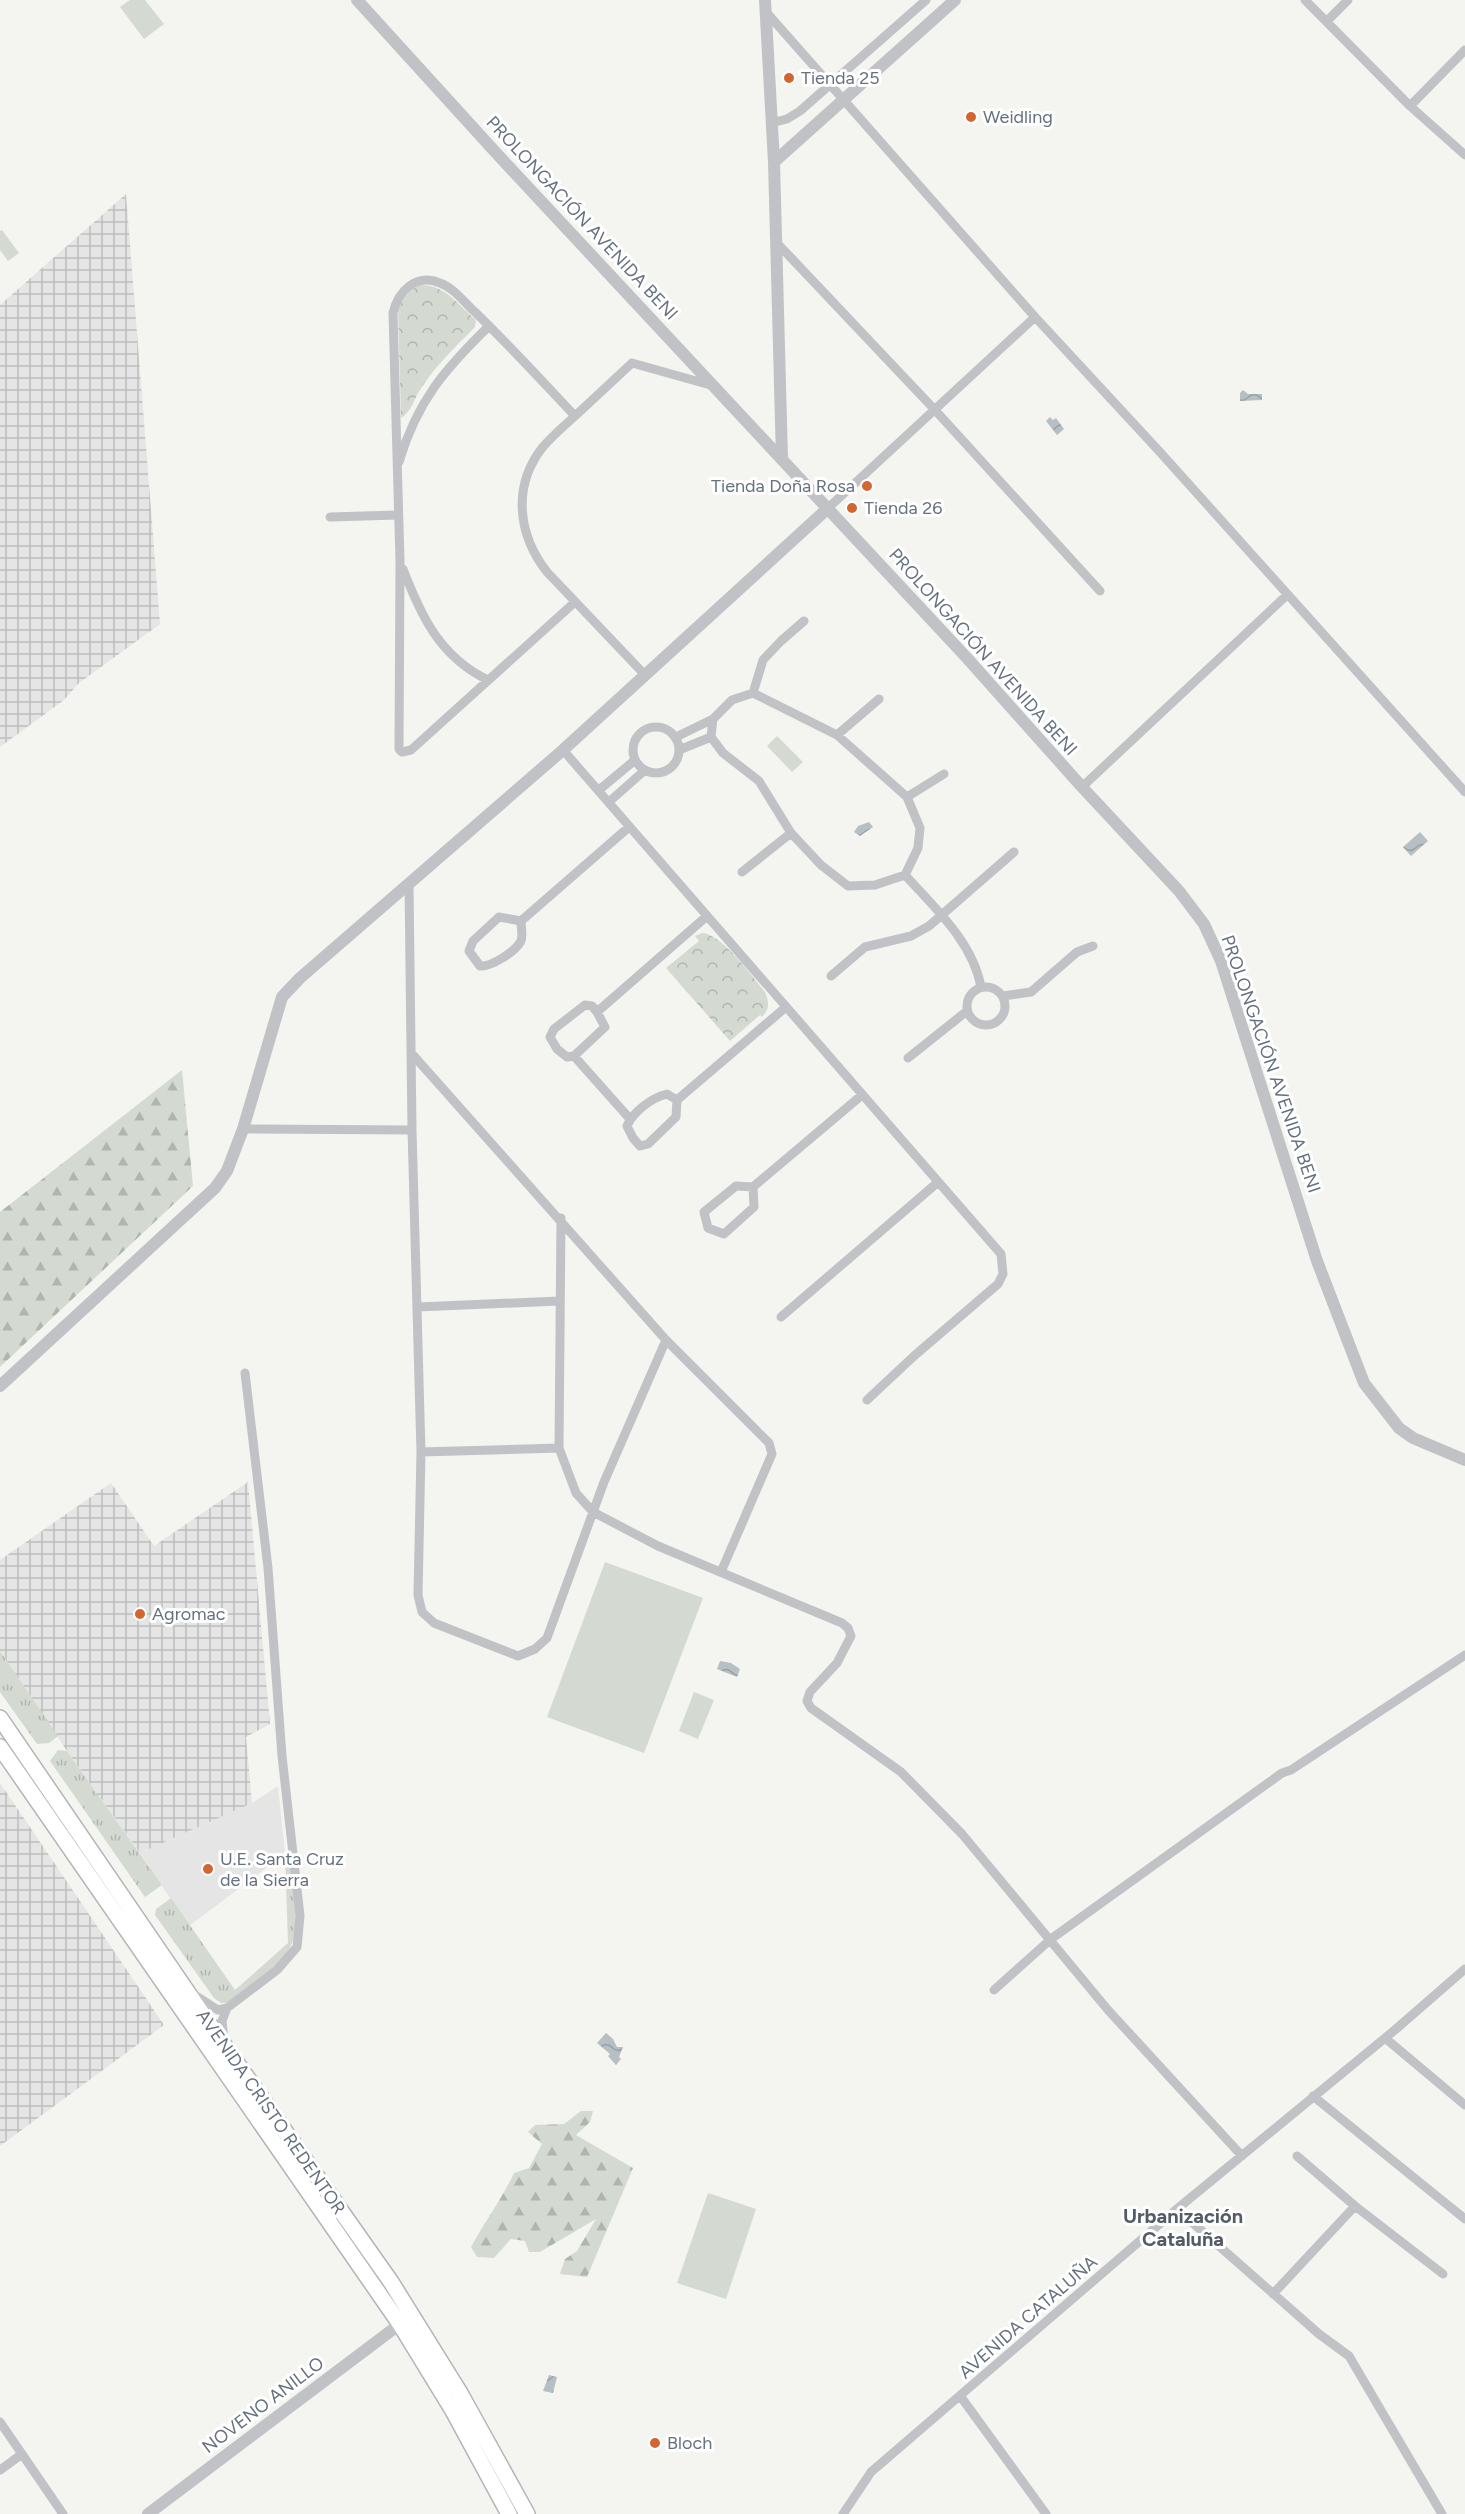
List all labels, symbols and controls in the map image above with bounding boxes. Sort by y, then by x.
place label: Tienda 25 [801,67,880,89]
marker: Tienda 25 [782,71,796,85]
place label: Weidling [983,106,1053,128]
marker: Weidling [964,110,978,124]
street label: PROLONGACIÓN AVENIDA BENI [482,111,682,325]
place label: Tienda Doña Rosa [711,475,855,497]
marker: Tienda Doña Rosa [860,479,874,493]
place label: Tienda 26 [864,497,942,519]
marker: Tienda 26 [845,501,859,515]
street label: PROLONGACIÓN AVENIDA BENI [884,544,1082,760]
street label: PROLONGACIÓN AVENIDA BENI [1216,932,1326,1196]
place label: Agromac [152,1603,226,1625]
marker: Agromac [133,1607,147,1621]
place label: U.E. Santa Cruz de la Sierra [220,1848,344,1891]
marker: U.E. Santa Cruz de la Sierra [201,1862,215,1876]
street label: AVENIDA CRISTO REDENTOR [192,2005,350,2219]
district label: Urbanización Cataluña [1123,2204,1243,2251]
street label: AVENIDA CATALUÑA [954,2251,1102,2383]
street label: NOVENO ANILLO [198,2352,328,2458]
place label: Bloch [667,2432,712,2454]
marker: Bloch [648,2436,662,2450]

